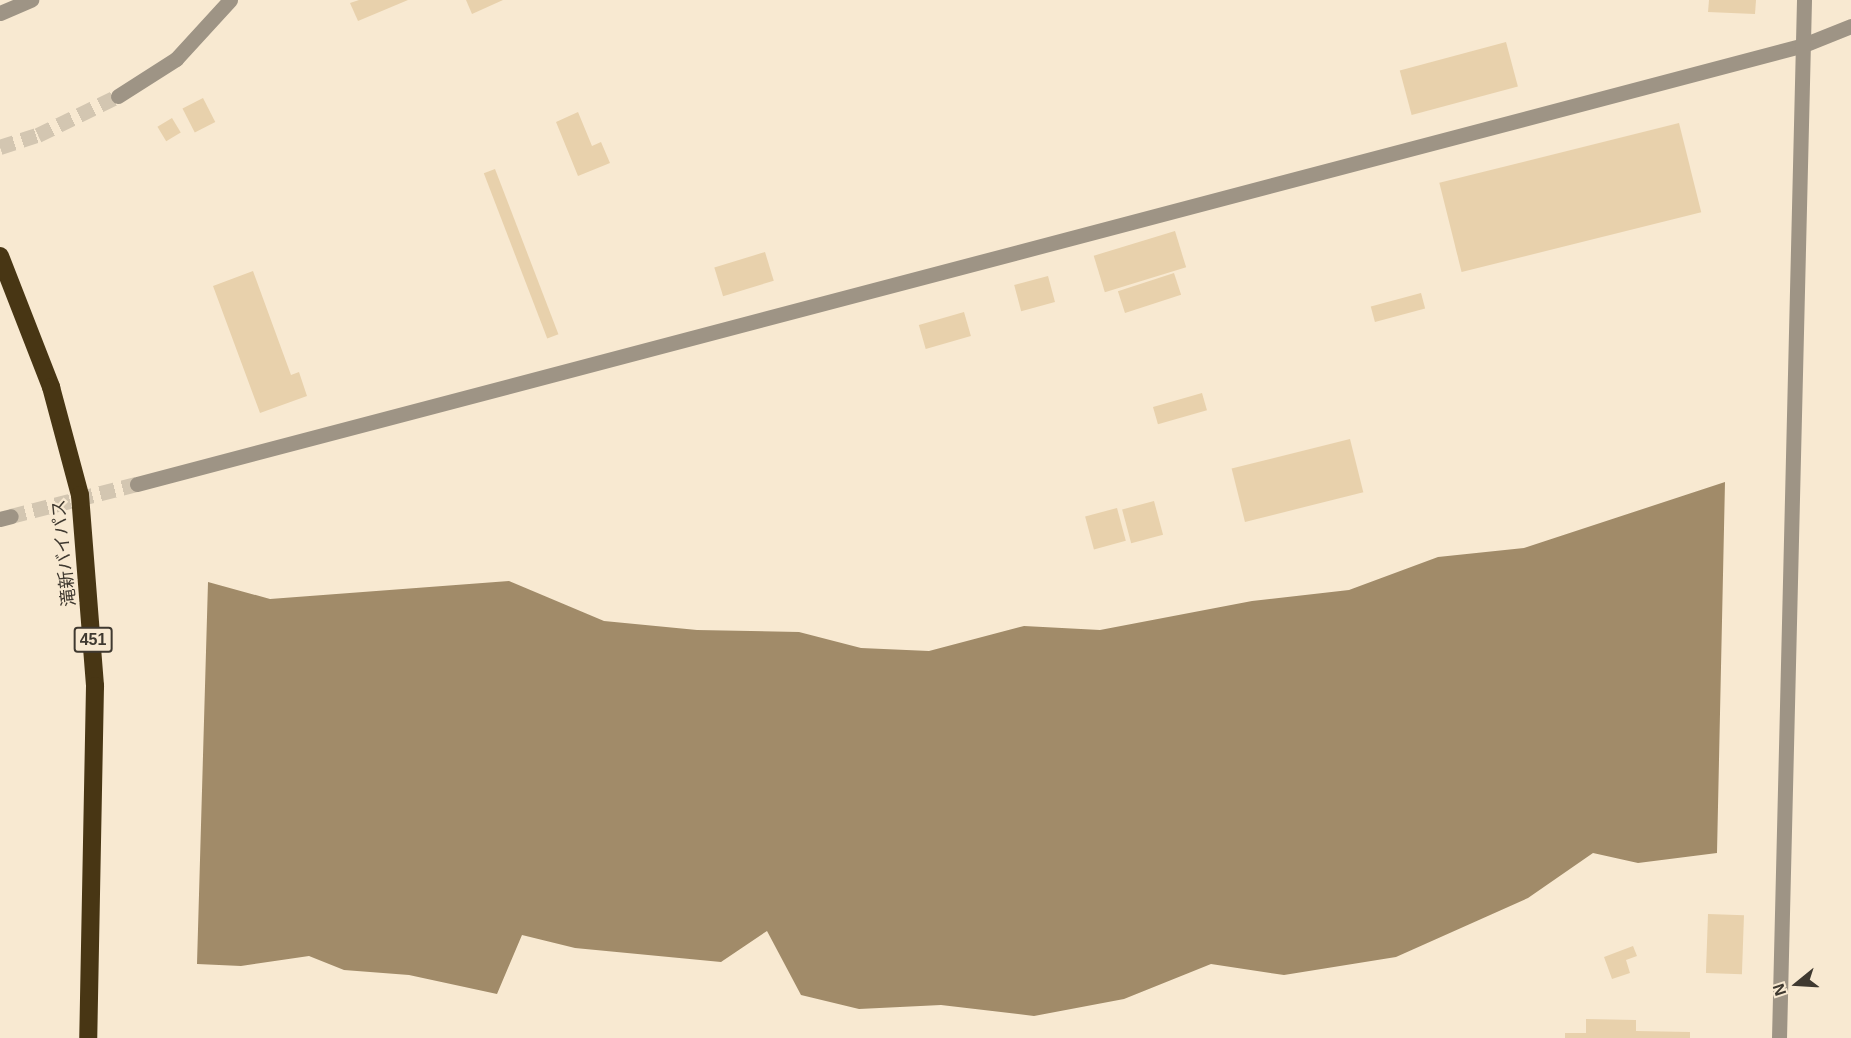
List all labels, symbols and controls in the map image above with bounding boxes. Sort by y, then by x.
street label: 滝新バイパス [48,498,80,608]
road number: 451 [74,627,112,653]
north arrow [1767,954,1827,1014]
text: N [1770,982,1789,998]

